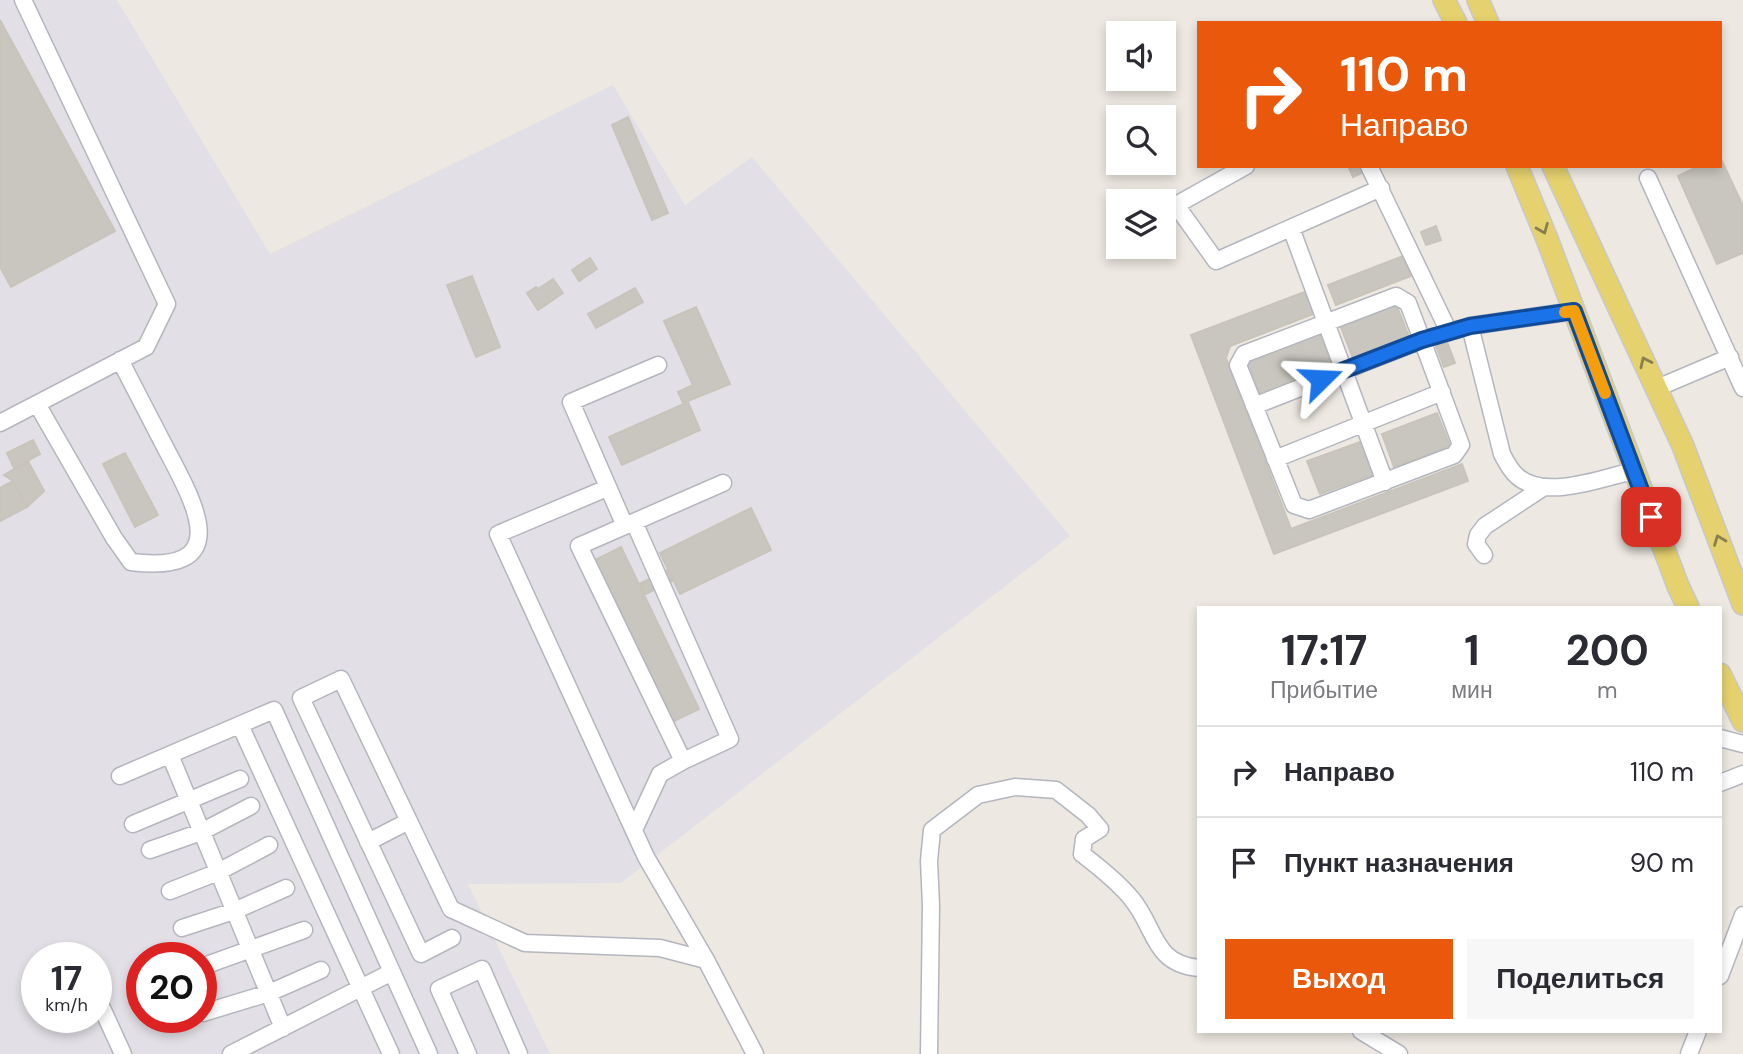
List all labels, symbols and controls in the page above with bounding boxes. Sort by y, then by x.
map controls [1106,21,1176,259]
button: sound [1106,21,1176,91]
text: 110 m [1340,42,1468,106]
icon: right [1225,49,1316,140]
text: Направо [1340,104,1468,146]
button: search [1106,105,1176,175]
button: layers [1106,189,1176,259]
one-way arrow [1535,223,1549,235]
position arrow [1284,342,1358,416]
one-way arrow [1639,357,1653,369]
pin [1621,487,1681,547]
icon: arrive [1632,498,1670,536]
one-way arrow [1713,535,1727,547]
text: 17:17 [1281,623,1367,678]
text: 1 [1464,623,1480,678]
text: 200 [1566,623,1649,678]
text: Прибытие [1270,675,1378,705]
text: мин [1451,675,1493,705]
text: m [1597,675,1618,705]
icon: right [1225,753,1263,791]
text: Направо [1284,755,1395,789]
text: 110 m [1630,755,1694,789]
icon: arrive [1225,844,1263,882]
text: Пункт назначения [1284,846,1514,880]
text: 90 m [1630,846,1694,880]
button: Выход [1225,939,1453,1019]
button: Поделиться [1467,939,1694,1019]
speed limit sign: 20 [126,942,217,1033]
text: 17 [51,955,82,1001]
text: km/h [45,993,88,1017]

